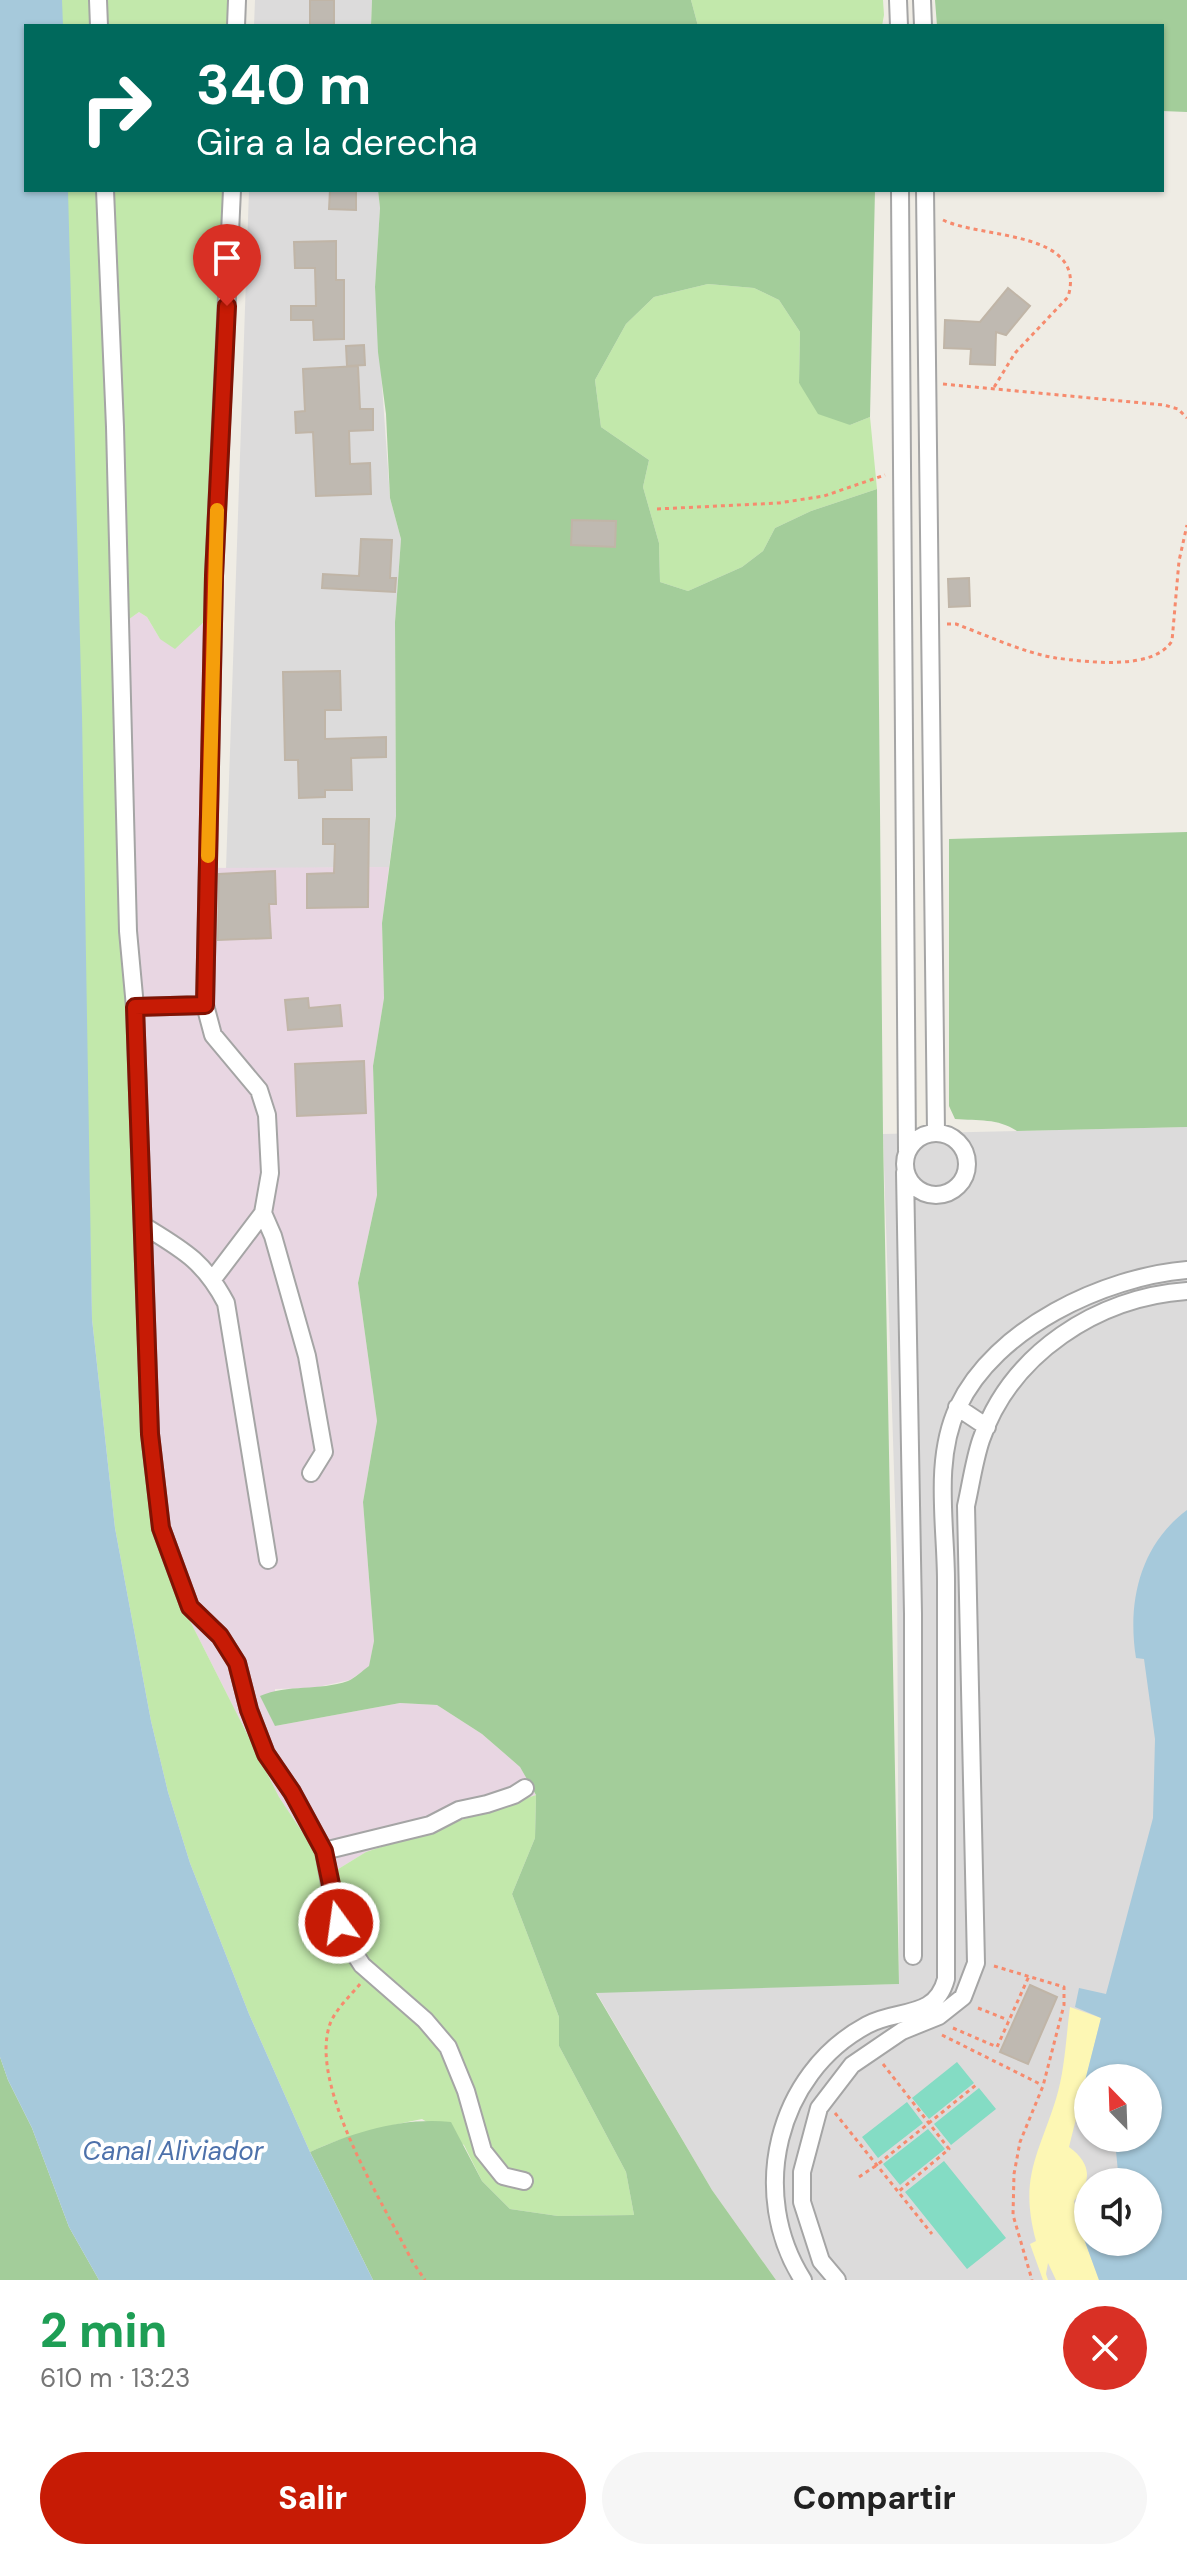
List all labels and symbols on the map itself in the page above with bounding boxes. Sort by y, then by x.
pin [193,224,261,306]
position arrow [297,1881,381,1965]
north arrow [1074,2064,1162,2152]
water label: Canal Aliviador [83,2134,265,2168]

